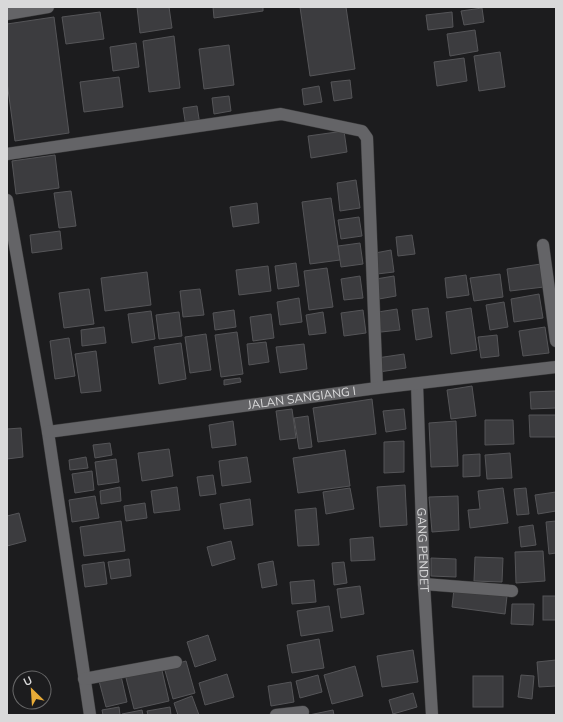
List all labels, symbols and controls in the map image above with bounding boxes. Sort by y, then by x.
street label: JALAN SANGIANG I [246,383,357,413]
street label: GANG PENDET [413,507,433,593]
north arrow [12,670,52,710]
text: U [21,673,35,690]

